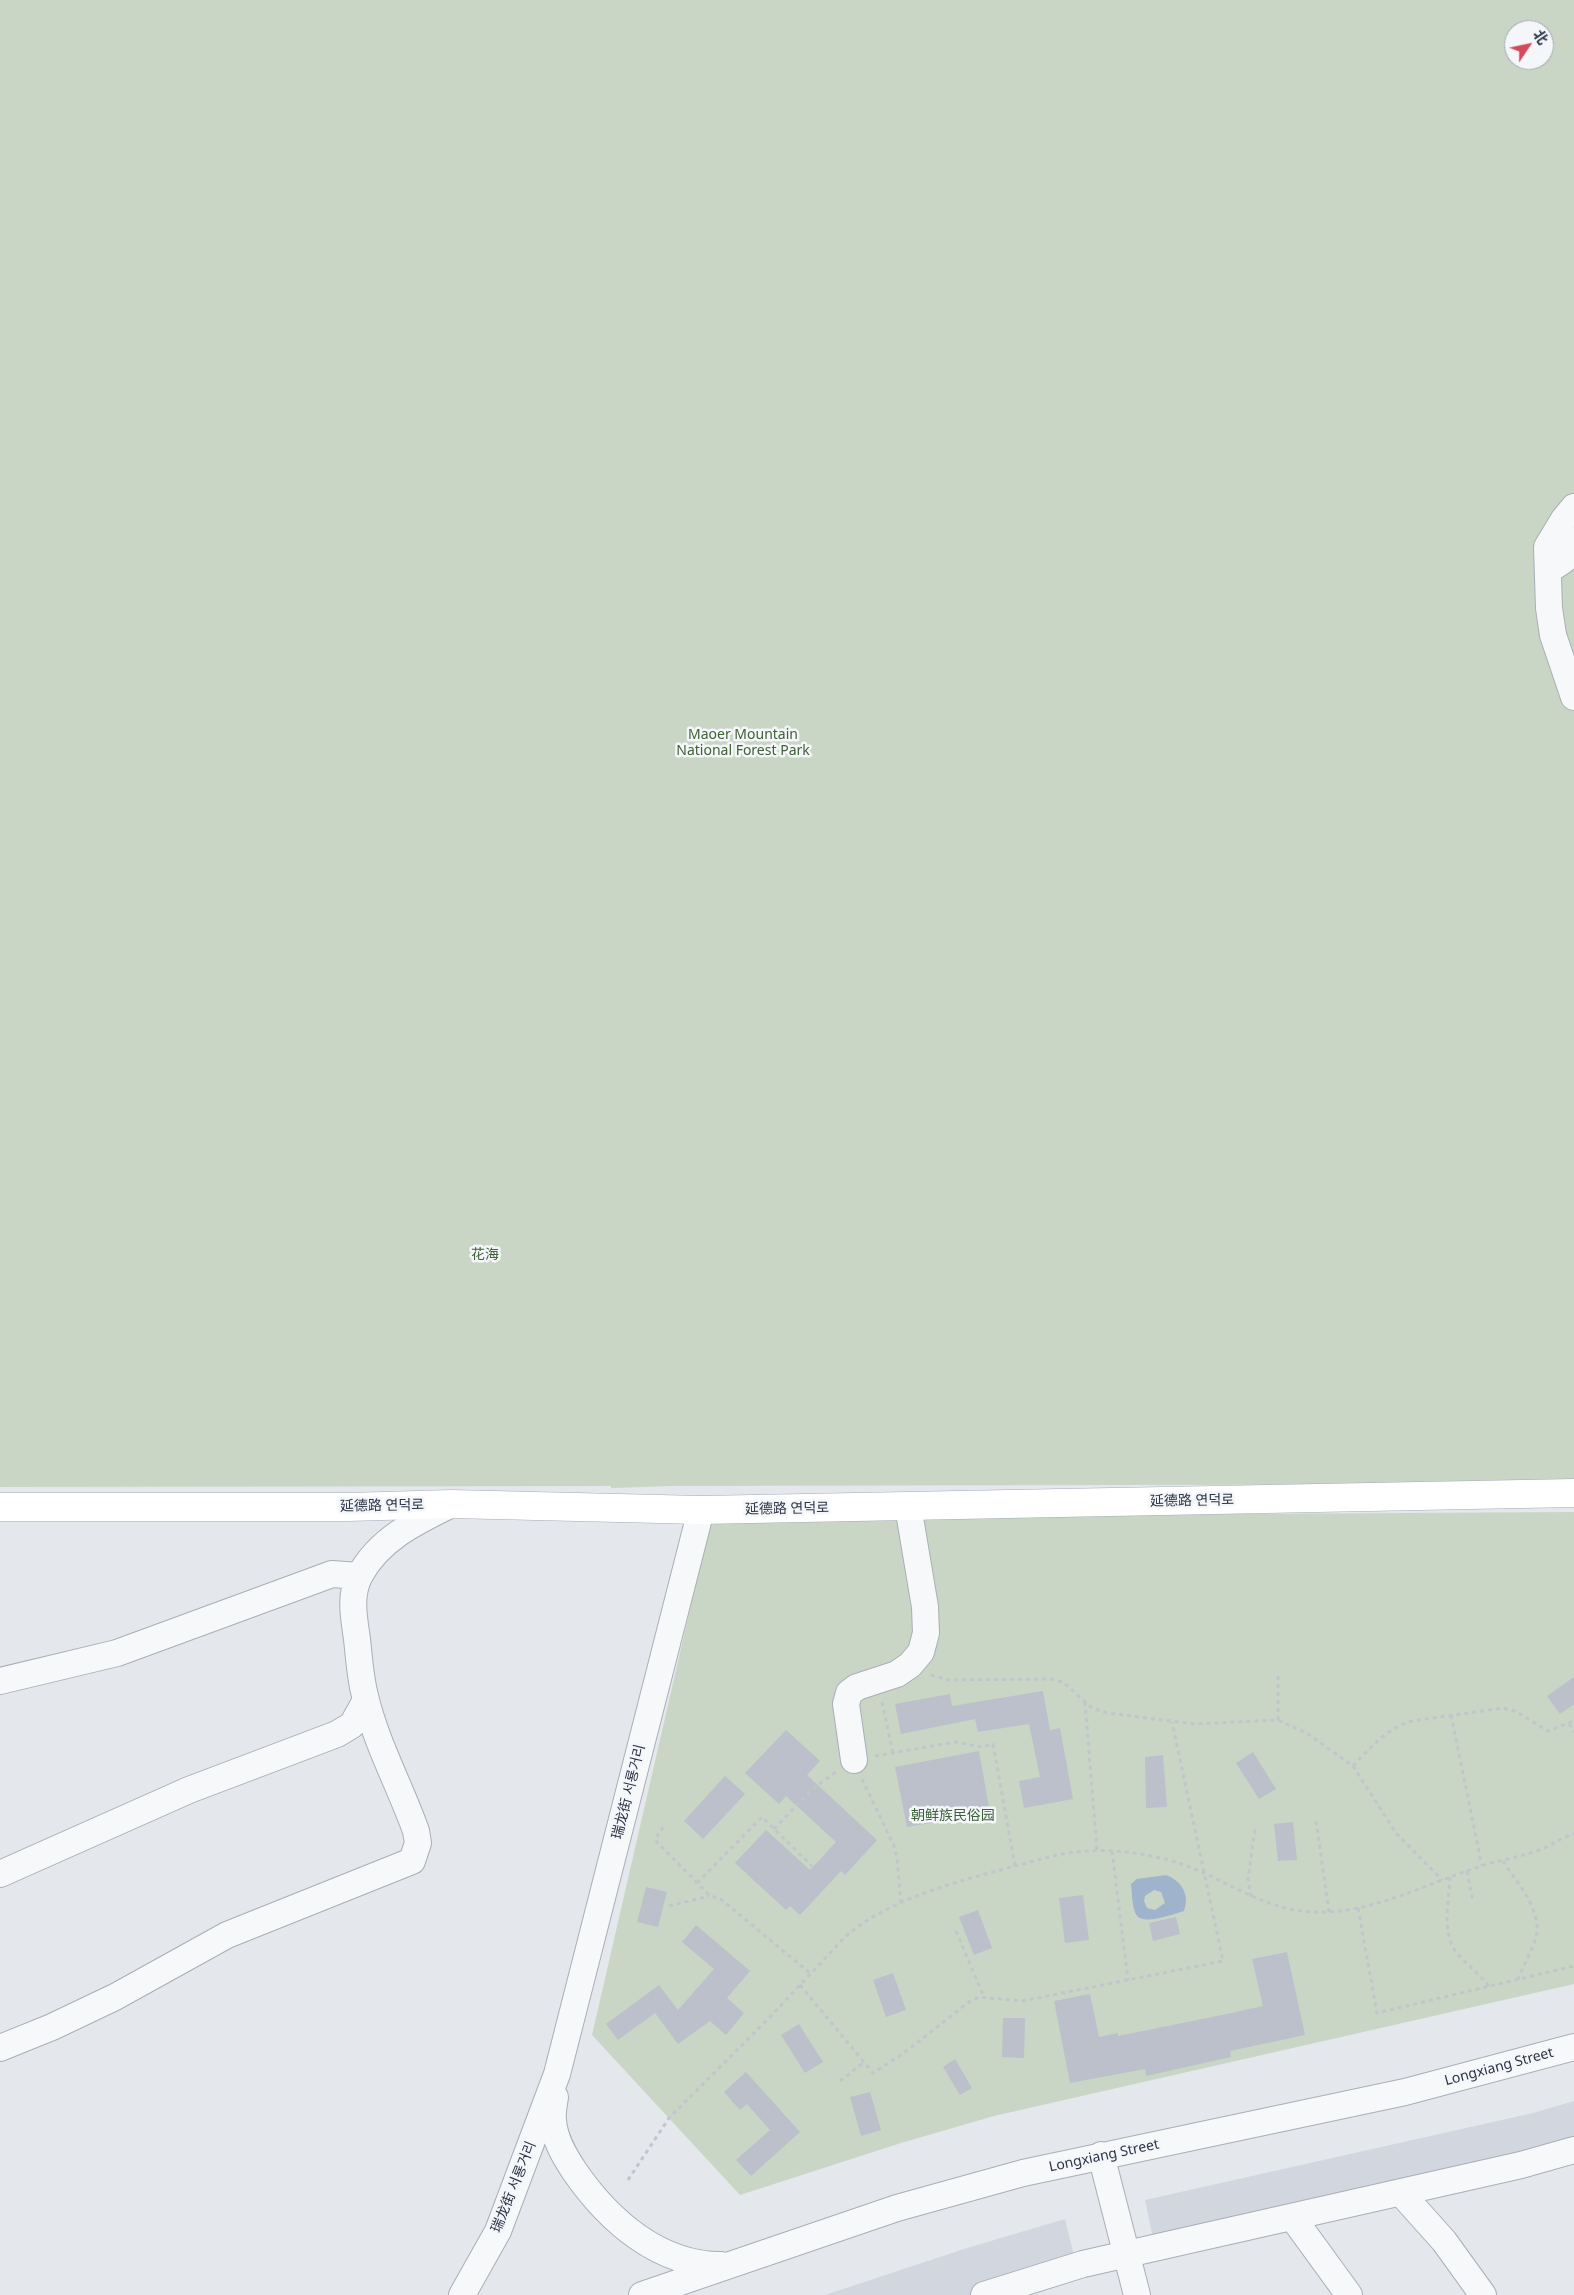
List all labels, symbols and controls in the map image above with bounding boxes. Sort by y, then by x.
north arrow [1504,20,1554,70]
text: 北 [1529,26,1553,48]
park label: Maoer Mountain National Forest Park [676,727,810,760]
park label: 花海 [471,1247,499,1263]
street label: 延德路 연덕로 [1150,1492,1234,1510]
street label: 延德路 연덕로 [340,1497,424,1515]
street label: 延德路 연덕로 [745,1500,829,1518]
street label: 瑞龙街 서룡거리 [609,1743,649,1841]
park label: 朝鲜族民俗园 [911,1808,995,1824]
street label: Longxiang Street [1443,2044,1555,2090]
street label: Longxiang Street [1048,2136,1160,2176]
street label: 瑞龙街 서룡거리 [488,2139,540,2235]

